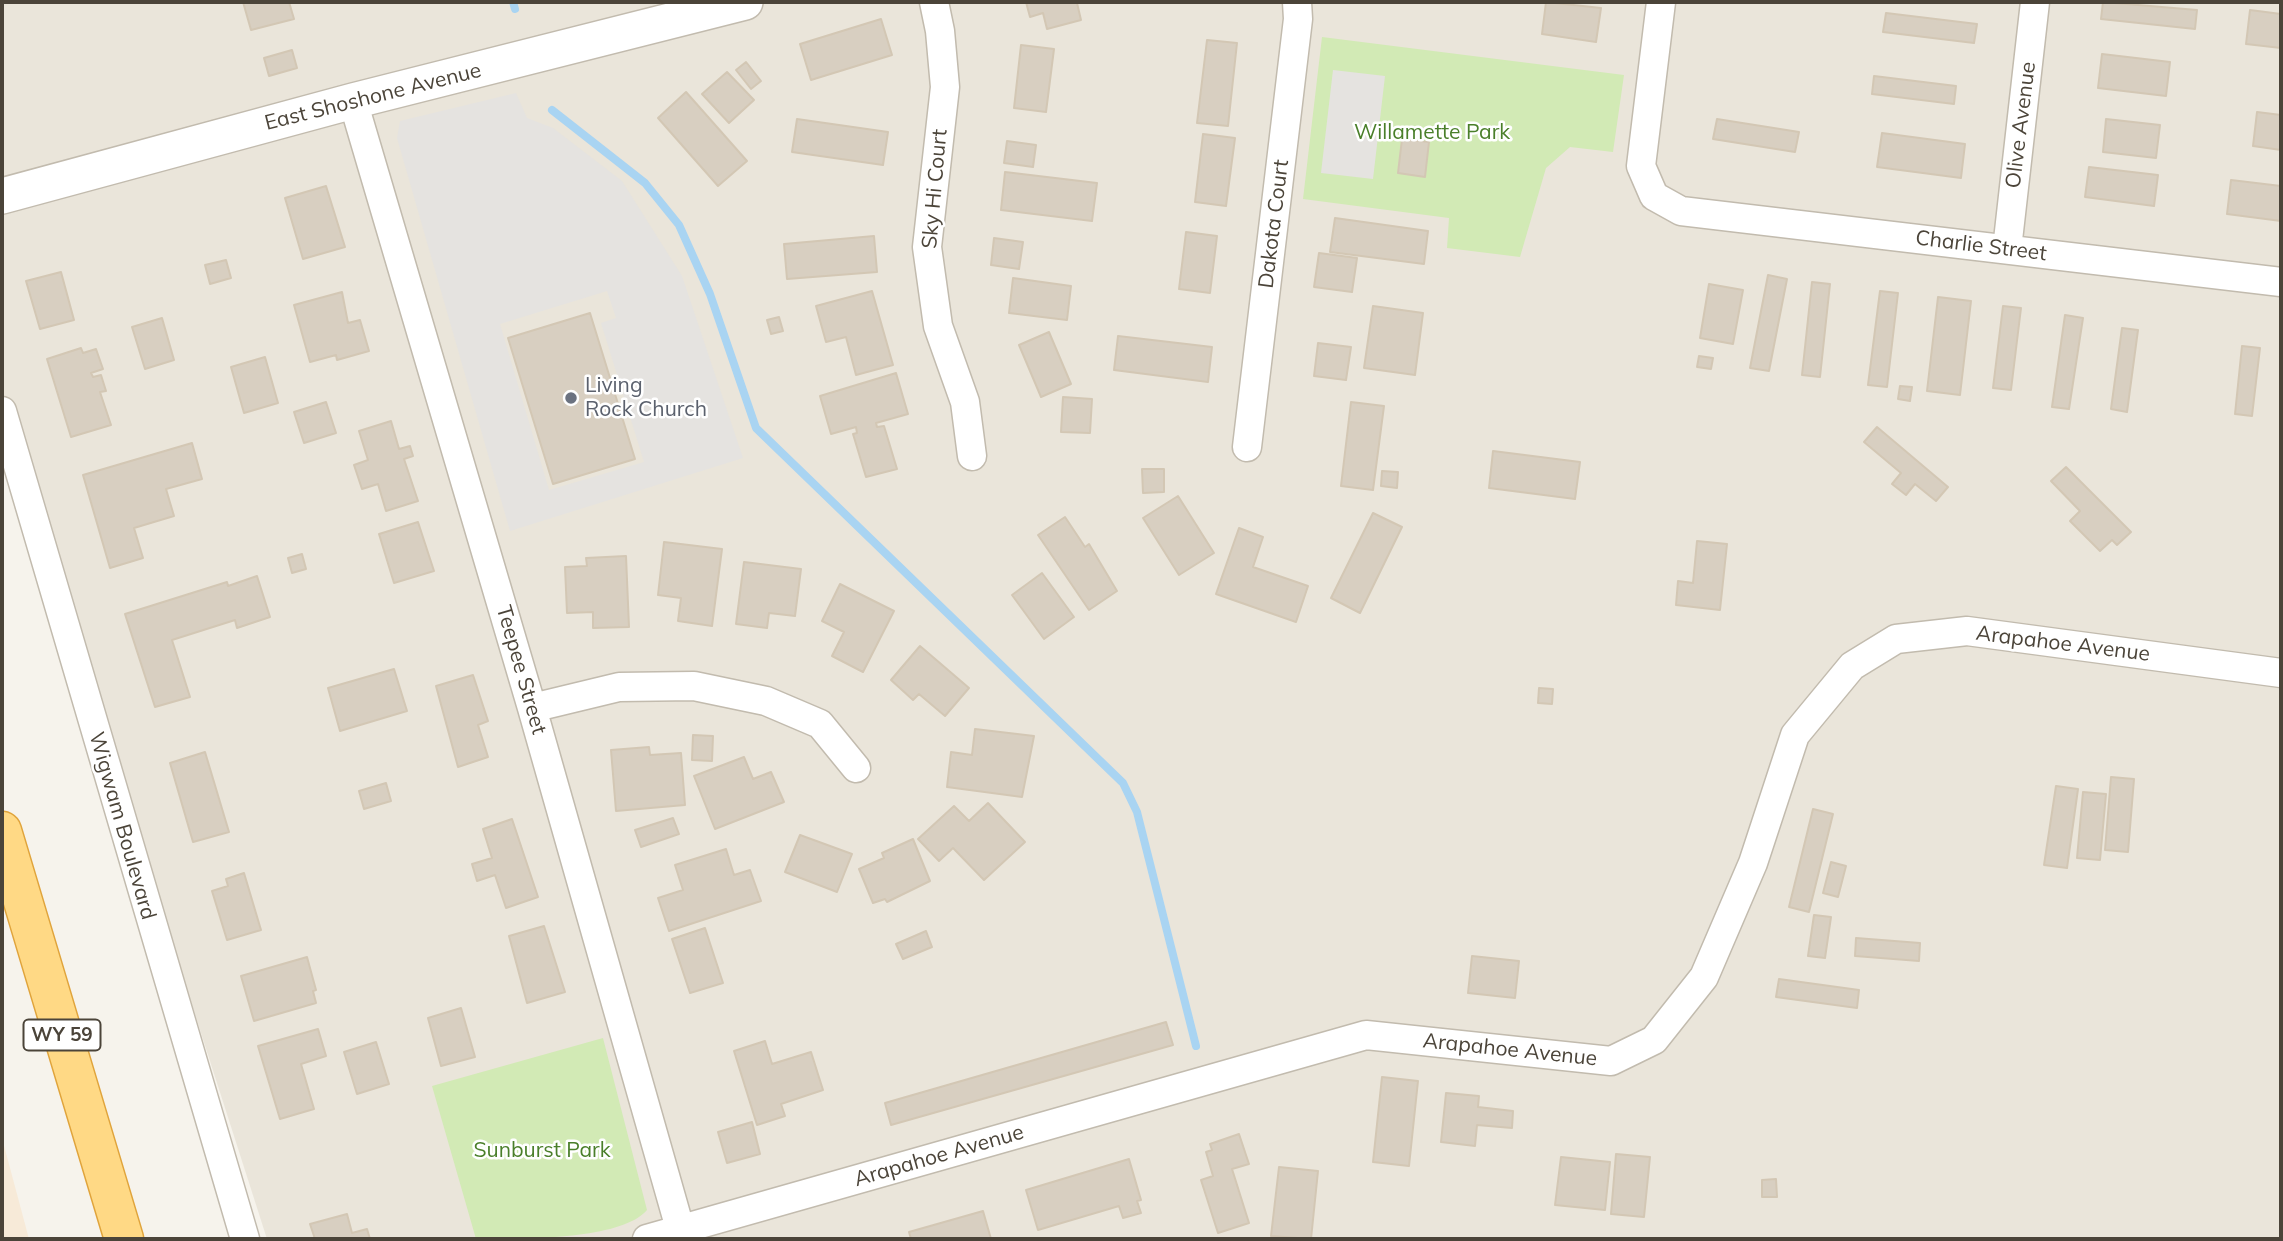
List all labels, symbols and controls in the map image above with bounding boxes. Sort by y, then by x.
street label: East Shoshone Avenue [262,58,484,136]
street label: Olive Avenue [2001,60,2041,190]
park label: Willamette Park [1354,120,1510,146]
street label: Sky Hi Court [917,128,953,250]
street label: Dakota Court [1254,158,1294,290]
street label: Charlie Street [1914,225,2048,267]
place label: Living Rock Church [585,373,707,423]
marker: Living Rock Church [563,390,579,406]
street label: Teepee Street [491,603,551,737]
street label: Arapahoe Avenue [1975,621,2151,667]
street label: Wigwam Boulevard [83,729,161,923]
road number: WY 59 [24,1020,100,1050]
street label: Arapahoe Avenue [1422,1028,1598,1072]
street label: Arapahoe Avenue [851,1120,1027,1192]
park label: Sunburst Park [473,1138,611,1164]

